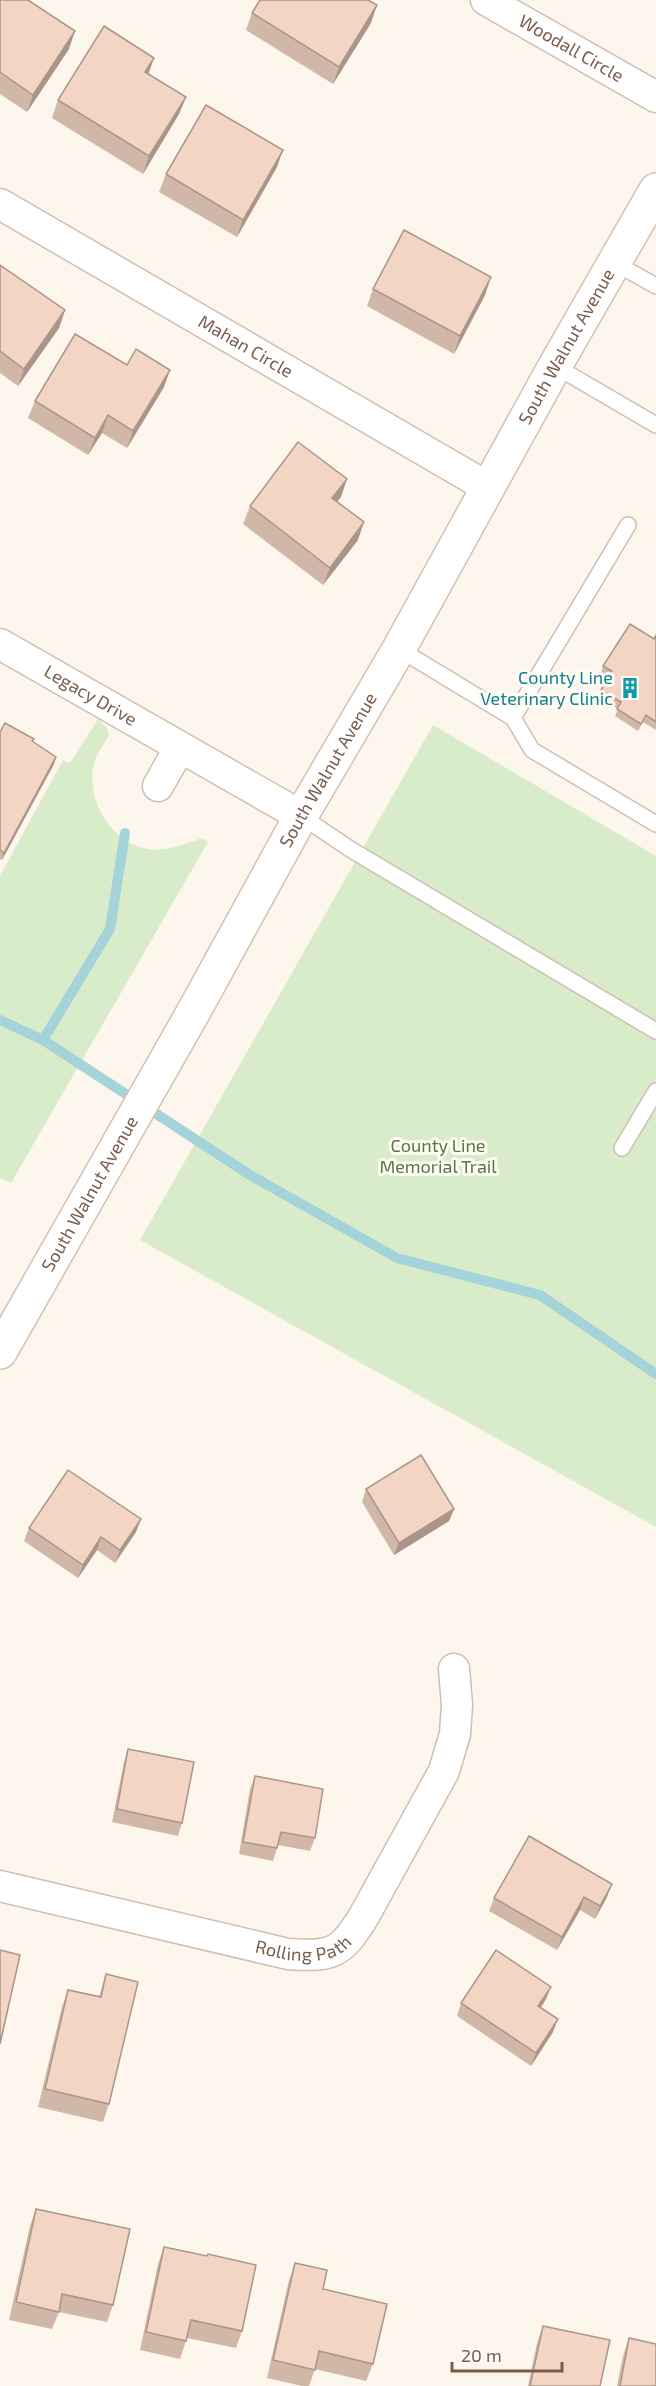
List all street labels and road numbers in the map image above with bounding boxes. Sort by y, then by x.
street label: Woodall Circle [515,9,628,86]
street label: South Walnut Avenue [513,264,619,428]
street label: Mahan Circle [195,310,297,382]
street label: Legacy Drive [40,660,141,730]
street label: South Walnut Avenue [274,688,381,851]
street label: South Walnut Avenue [36,1112,142,1275]
street label: Rolling Path [253,1930,356,1965]

